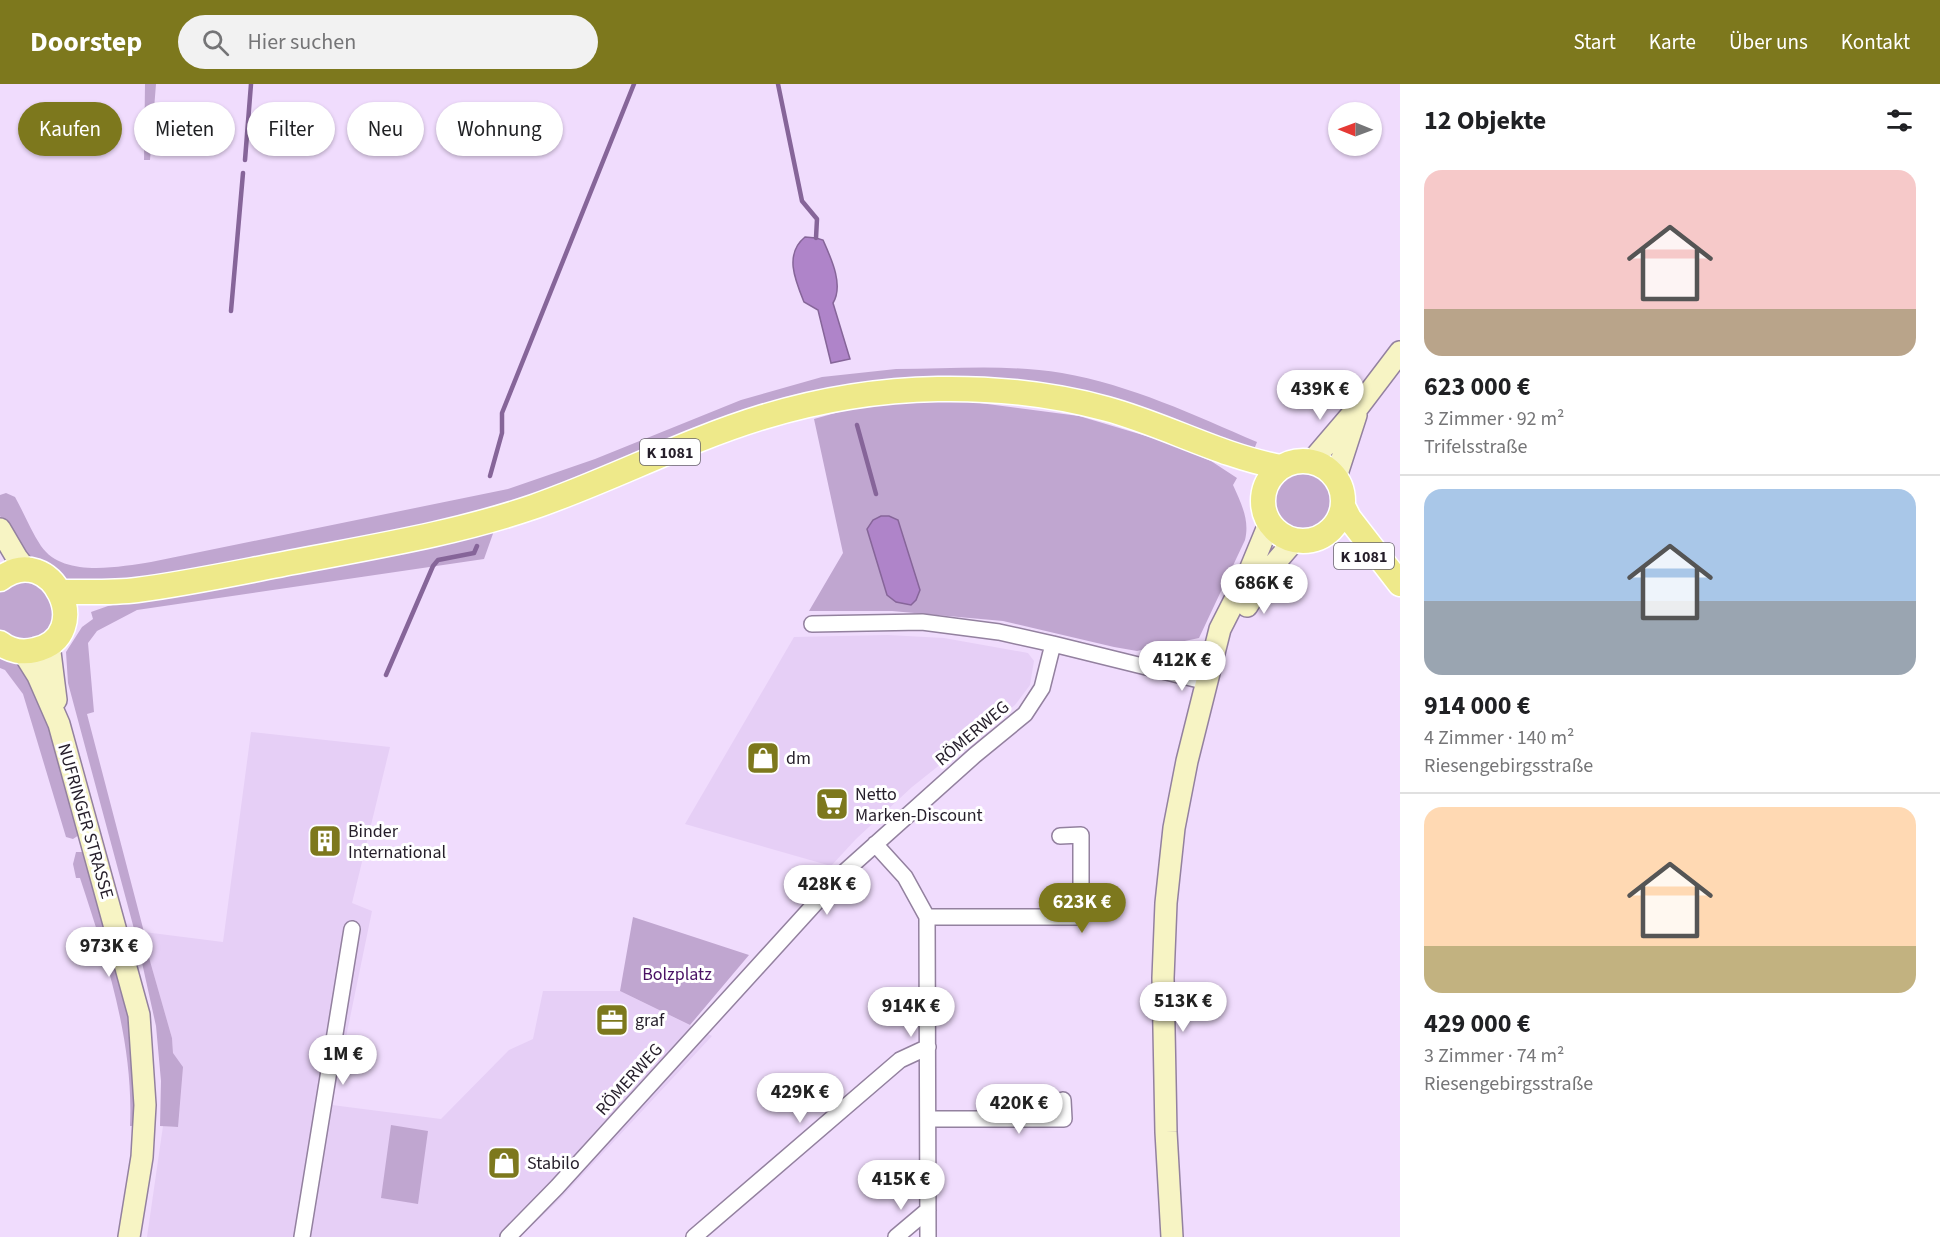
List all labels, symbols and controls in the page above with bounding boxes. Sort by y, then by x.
search box [178,15,598,69]
text: Doorstep [30,22,142,62]
icon: search [199,26,232,59]
text: Hier suchen [247,26,356,58]
text: Start [1573,27,1616,57]
text: Karte [1649,27,1696,57]
text: Über uns [1729,27,1808,57]
text: Kontakt [1841,27,1910,57]
chip: Kaufen [18,102,122,156]
chip: Mieten [134,102,235,156]
chip: Filter [247,102,335,156]
chip: Neu [347,102,424,156]
chip: Wohnung [436,102,563,156]
north arrow [1328,102,1382,156]
map controls [1328,102,1382,156]
text: 12 Objekte [1424,102,1546,139]
icon: filters [1883,104,1916,137]
icon: home [1616,209,1724,317]
text: 623 000 € [1424,368,1531,405]
pin: 439K € [1271,370,1369,421]
text: 439K € [1291,375,1349,403]
text: 3 Zimmer · 92 m² [1424,405,1564,433]
text: Trifelsstraße [1424,433,1527,461]
road number: K 1081 [640,439,700,465]
icon: home [1616,528,1724,636]
road number: K 1081 [1334,543,1394,569]
pin: 686K € [1215,564,1313,615]
text: 686K € [1235,569,1293,597]
pin: 412K € [1133,641,1231,692]
text: 412K € [1153,646,1211,674]
text: 914 000 € [1424,687,1531,724]
street label: RÖMERWEG [930,695,1015,772]
text: 4 Zimmer · 140 m² [1424,724,1574,752]
shop icon: dm [745,740,781,776]
street label: NUFRINGER STRASSE [51,741,120,902]
place label: dm [786,746,811,771]
text: Riesengebirgsstraße [1424,752,1593,780]
place label: Netto Marken-Discount [855,782,983,828]
supermarket icon: Netto Marken-Discount [814,786,850,822]
place label: Binder International [348,819,446,865]
building icon: Binder International [307,823,343,859]
icon: home [1616,846,1724,954]
pin: 428K € [778,865,876,916]
text: 428K € [798,870,856,898]
pin: 623K € [1033,883,1131,934]
text: 623K € [1053,888,1111,916]
pin: 973K € [60,927,158,978]
text: 973K € [80,932,138,960]
park label: Bolzplatz [642,962,712,987]
pin: 513K € [1134,982,1232,1033]
pin: 914K € [862,987,960,1038]
text: 513K € [1154,987,1212,1015]
text: 914K € [882,992,940,1020]
office icon: graf [594,1002,630,1038]
text: 429 000 € [1424,1005,1531,1042]
place label: graf [635,1008,665,1033]
pin: 1M € [307,1035,379,1086]
street label: RÖMERWEG [590,1038,669,1121]
text: 1M € [323,1040,363,1068]
text: 3 Zimmer · 74 m² [1424,1042,1564,1070]
text: Riesengebirgsstraße [1424,1070,1593,1098]
pin: 429K € [751,1073,849,1124]
text: 429K € [771,1078,829,1106]
pin: 420K € [970,1084,1068,1135]
text: 420K € [990,1089,1048,1117]
shop icon: Stabilo [486,1145,522,1181]
place label: Stabilo [527,1151,580,1176]
pin: 415K € [852,1160,950,1211]
text: 415K € [872,1165,930,1193]

